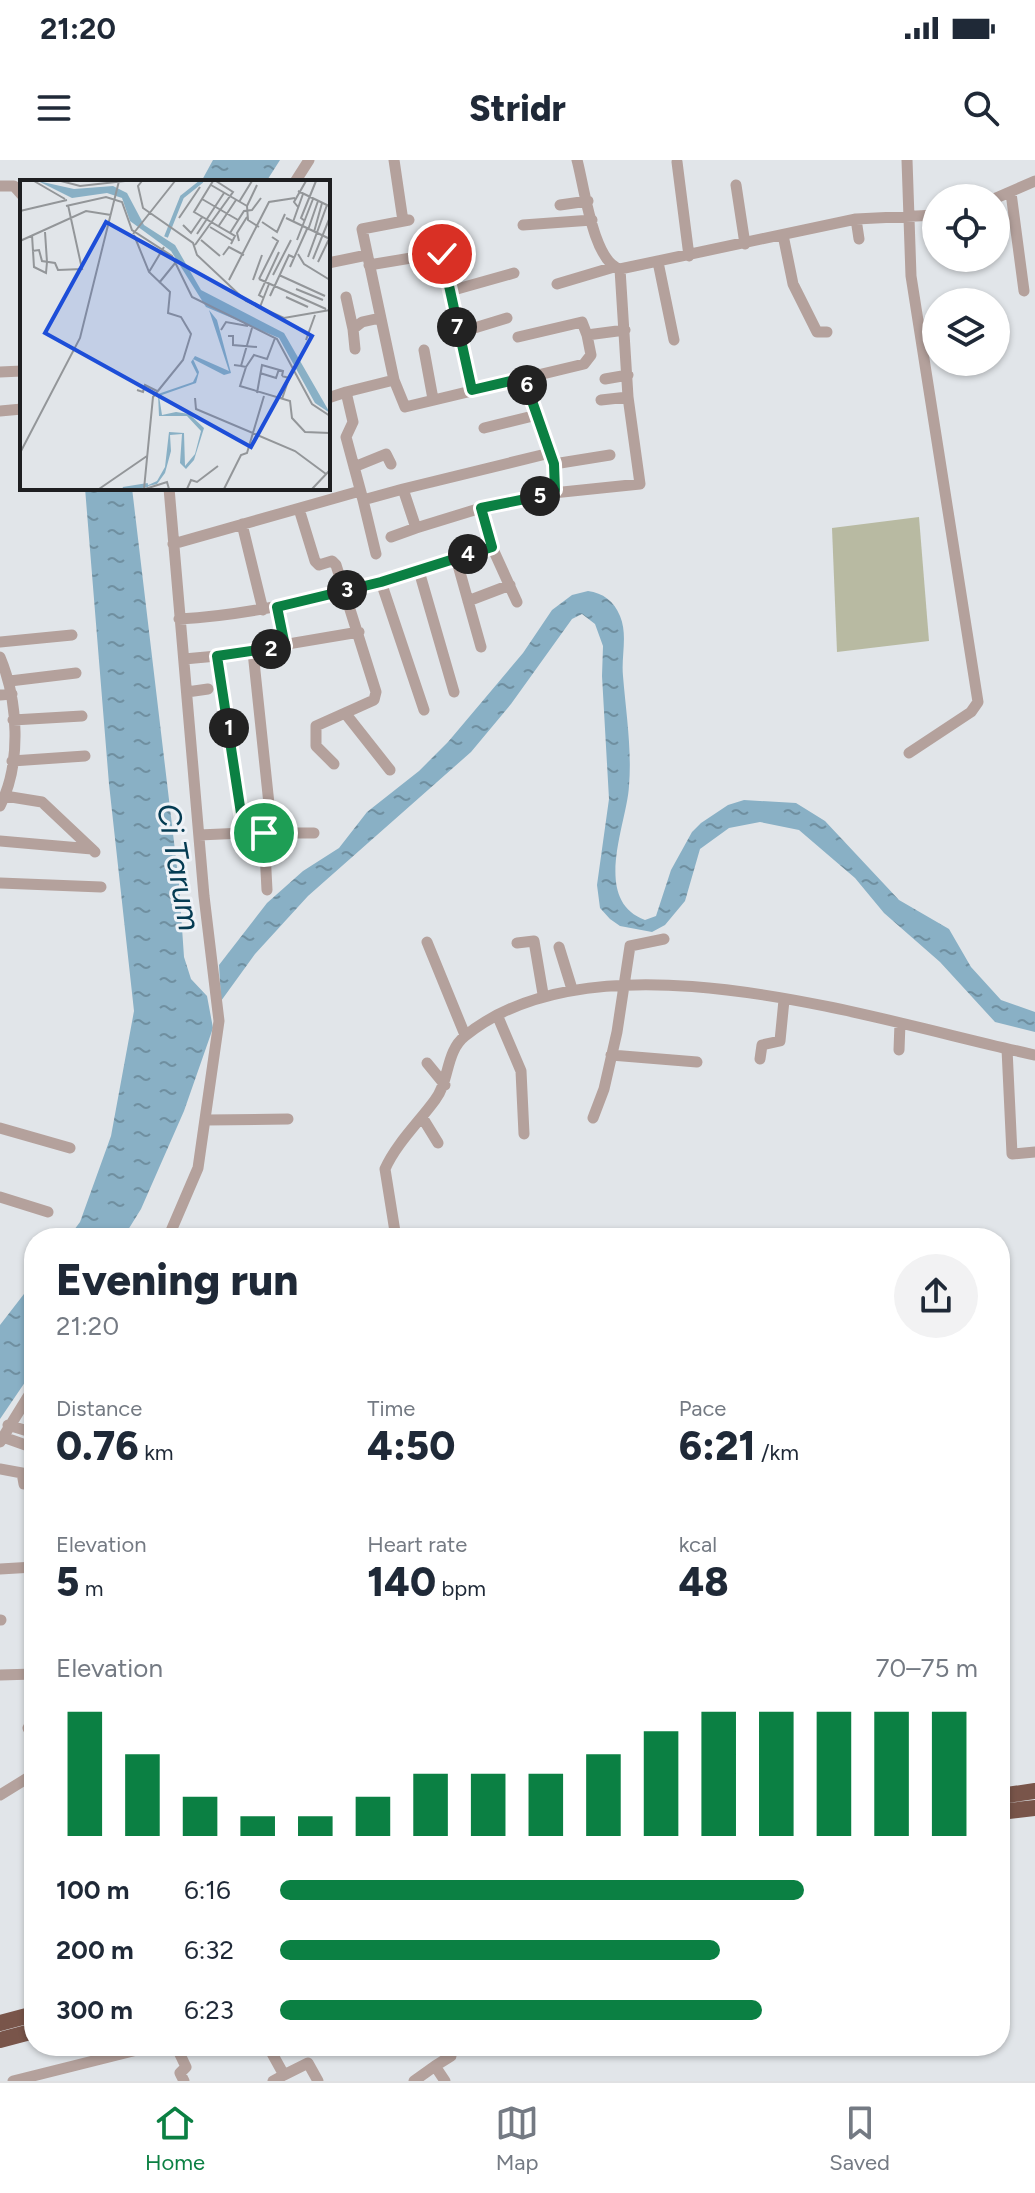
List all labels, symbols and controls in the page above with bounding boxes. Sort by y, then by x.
text: 21:20 [40,10,116,47]
icon: menu [32,86,76,130]
icon: search [959,86,1003,130]
text: Stridr [469,87,566,130]
inset map [20,180,330,490]
map controls [922,184,1010,376]
button: locate [922,184,1010,272]
pin [408,220,476,288]
icon: check [420,232,464,276]
button: layers [922,288,1010,376]
pin: 7 [437,307,477,347]
text: 7 [451,313,463,340]
pin: 6 [507,365,547,405]
text: 6 [521,371,533,398]
pin: 5 [520,476,560,516]
text: 5 [534,482,546,509]
pin: 4 [448,534,488,574]
text: 4 [461,540,475,567]
pin: 3 [327,570,367,610]
text: 3 [341,576,353,603]
pin: 2 [251,629,291,669]
text: 2 [265,635,277,662]
pin: 1 [209,708,249,748]
text: 1 [224,714,234,741]
pin [230,799,298,867]
water label: Ci Tarum [149,800,209,934]
icon: arrive [242,811,286,855]
text: Evening run [56,1253,298,1306]
button: share [894,1254,978,1338]
text: 21:20 [56,1310,119,1342]
text: Distance [56,1395,142,1422]
text: Time [367,1395,415,1422]
text: Pace [679,1395,726,1422]
text: 0.76 [56,1422,139,1470]
text: 4:50 [367,1422,455,1470]
text: 6:21 [679,1422,756,1470]
text: km [139,1439,174,1466]
text: /km [756,1439,799,1466]
text: Elevation [56,1531,146,1558]
text: Heart rate [367,1531,467,1558]
text: kcal [679,1531,717,1558]
text: 5 [56,1558,79,1606]
text: 140 [367,1558,436,1606]
text: 48 [679,1558,729,1606]
text: m [79,1575,104,1602]
text: bpm [436,1575,486,1602]
text: Elevation [56,1652,163,1684]
text: 70–75 m [876,1652,978,1684]
text: 100 m [56,1874,130,1906]
text: 6:16 [184,1874,231,1906]
text: 200 m [56,1934,134,1966]
text: 6:32 [184,1934,234,1966]
text: 300 m [56,1994,133,2026]
text: 6:23 [184,1994,234,2026]
tab: Home [145,2101,205,2176]
tab: Map [495,2101,539,2176]
tab: Saved [829,2101,890,2176]

